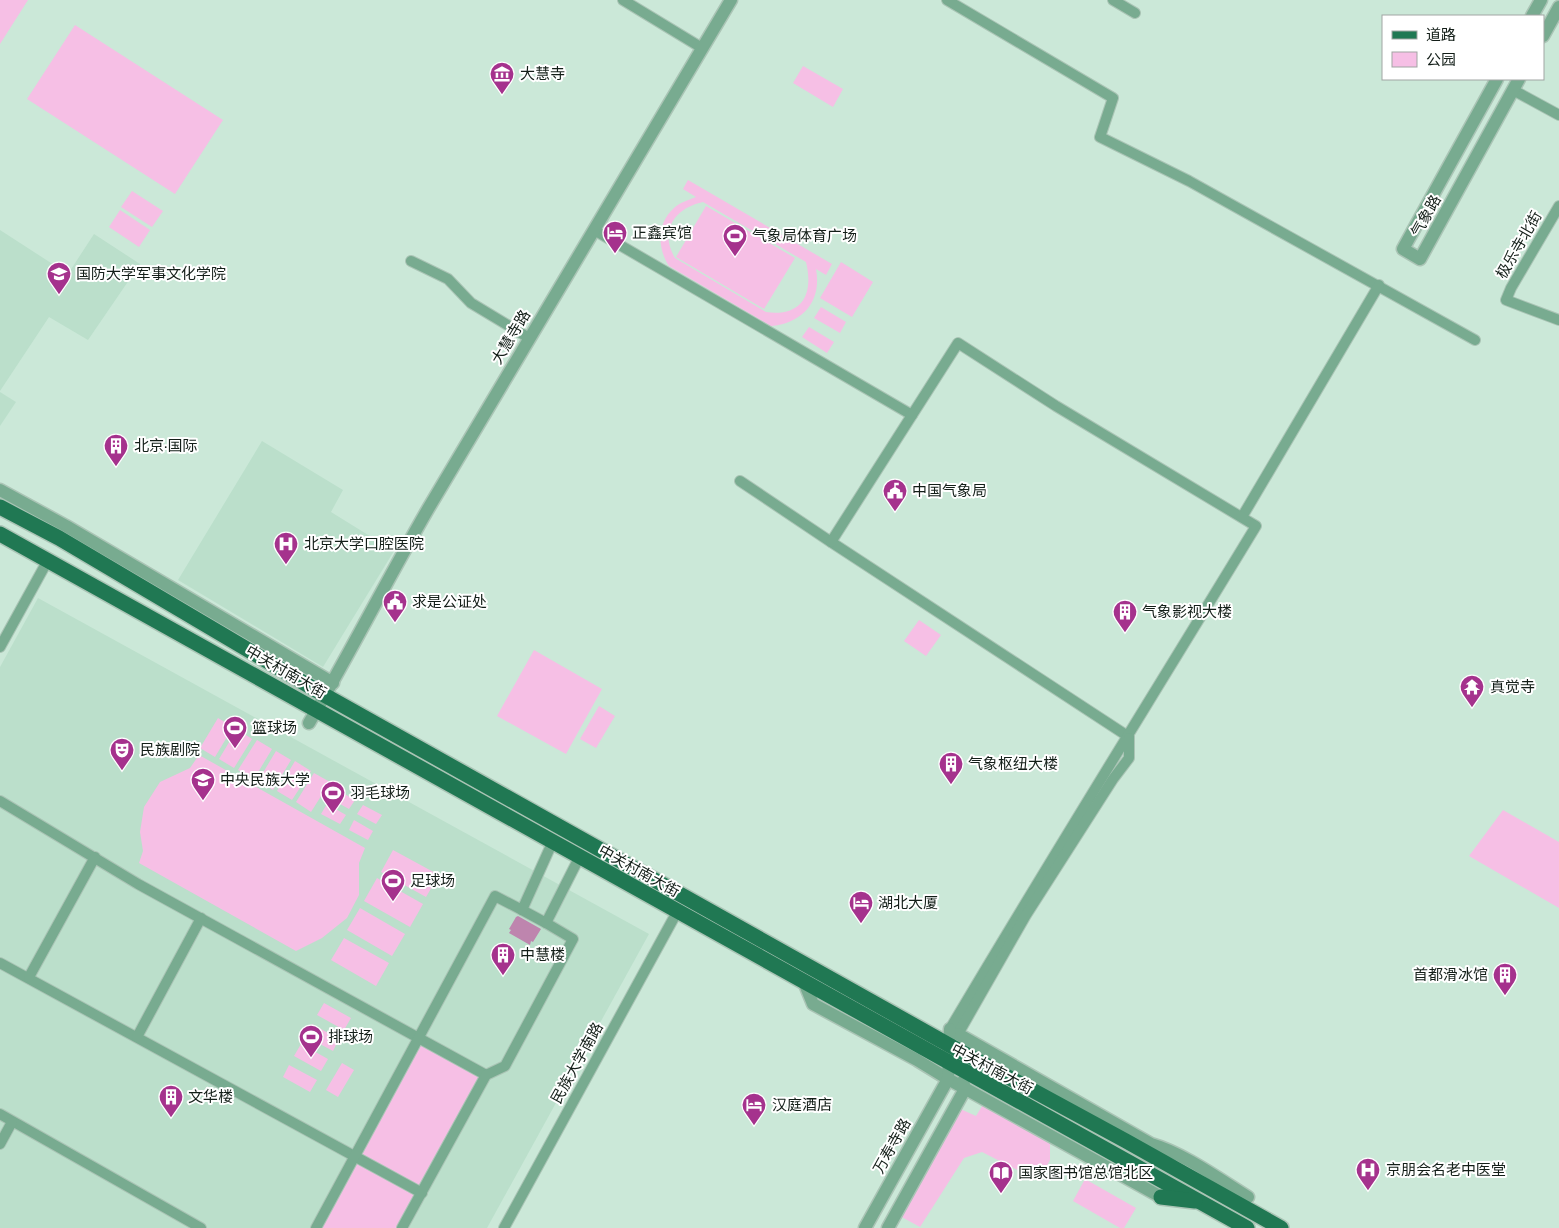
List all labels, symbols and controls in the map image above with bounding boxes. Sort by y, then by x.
legend [1382,15,1544,80]
text: 道路 [1426,25,1456,45]
text: 公园 [1426,50,1456,70]
museum icon: 大慧寺 [489,61,515,95]
place label: 大慧寺 [520,64,565,84]
street label: 气象路 [1406,191,1446,241]
street label: 极乐寺北街 [1492,208,1546,282]
hotel icon: 正鑫宾馆 [602,220,628,254]
place label: 正鑫宾馆 [632,223,692,243]
sports icon: 气象局体育广场 [722,223,748,257]
place label: 气象局体育广场 [752,226,857,246]
school or university icon: 国防大学军事文化学院 [46,261,72,295]
place label: 国防大学军事文化学院 [76,264,226,284]
street label: 大慧寺路 [487,306,535,368]
building icon: 北京·国际 [103,433,129,467]
place label: 北京·国际 [134,436,197,456]
public building icon: 中国气象局 [882,478,908,512]
place label: 中国气象局 [912,481,987,501]
hospital icon: 北京大学口腔医院 [273,531,299,565]
place label: 北京大学口腔医院 [304,534,424,554]
public building icon: 求是公证处 [382,589,408,623]
place label: 求是公证处 [412,592,487,612]
building icon: 气象影视大楼 [1112,599,1138,633]
place label: 气象影视大楼 [1142,602,1232,622]
street label: 中关村南大街 [242,641,330,703]
temple icon: 真觉寺 [1459,674,1485,708]
place label: 真觉寺 [1490,677,1535,697]
sports icon: 篮球场 [222,715,248,749]
place label: 篮球场 [252,718,297,738]
theatre icon: 民族剧院 [109,737,135,771]
place label: 民族剧院 [140,740,200,760]
building icon: 气象枢纽大楼 [938,751,964,785]
place label: 气象枢纽大楼 [968,754,1058,774]
school or university icon: 中央民族大学 [190,767,216,801]
place label: 中央民族大学 [220,770,310,790]
sports icon: 羽毛球场 [320,780,346,814]
place label: 羽毛球场 [350,783,410,803]
street label: 中关村南大街 [595,840,683,902]
sports icon: 足球场 [380,868,406,902]
place label: 足球场 [410,871,455,891]
hotel icon: 湖北大厦 [848,890,874,924]
place label: 湖北大厦 [878,893,938,913]
building icon: 中慧楼 [490,942,516,976]
place label: 中慧楼 [520,945,565,965]
building icon: 首都滑冰馆 [1492,962,1518,996]
place label: 首都滑冰馆 [1413,965,1488,985]
street label: 民族大学南路 [546,1019,608,1107]
sports icon: 排球场 [298,1024,324,1058]
place label: 排球场 [328,1027,373,1047]
street label: 中关村南大街 [948,1039,1036,1099]
building icon: 文华楼 [158,1084,184,1118]
place label: 文华楼 [188,1087,233,1107]
hotel icon: 汉庭酒店 [741,1092,767,1126]
place label: 汉庭酒店 [772,1095,832,1115]
street label: 万寿寺路 [869,1115,915,1177]
hospital icon: 京朋会名老中医堂 [1355,1157,1381,1191]
library icon: 国家图书馆总馆北区 [988,1160,1014,1194]
place label: 京朋会名老中医堂 [1386,1160,1506,1180]
place label: 国家图书馆总馆北区 [1018,1163,1153,1183]

